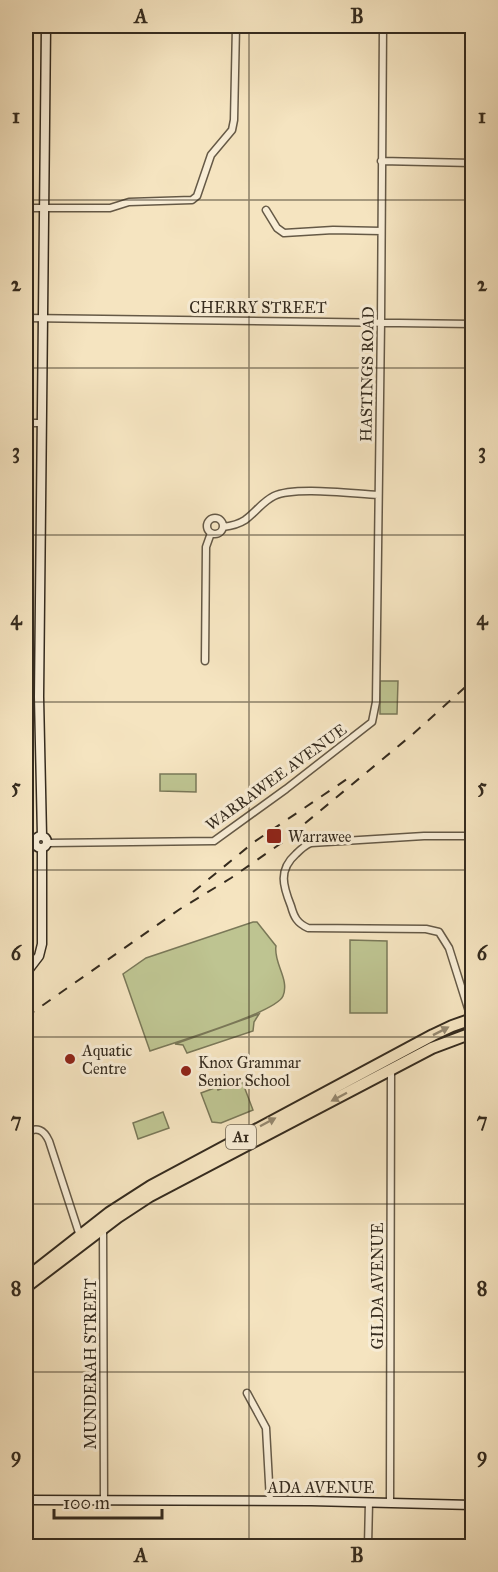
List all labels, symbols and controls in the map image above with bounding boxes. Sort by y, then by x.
text: A [132,4,148,28]
text: B [350,4,364,28]
text: 1 [12,104,20,128]
text: 1 [478,104,486,128]
text: 2 [11,272,22,296]
text: 2 [477,272,488,296]
street label: CHERRY STREET [189,298,327,317]
street label: HASTINGS ROAD [356,306,378,442]
text: 3 [12,439,20,464]
text: 3 [478,439,486,464]
text: 4 [10,606,22,631]
text: 4 [476,606,488,631]
street label: WARRAWEE AVENUE [202,720,350,834]
text: 5 [11,774,21,798]
text: 5 [477,774,487,798]
marker: Warrawee [265,827,283,845]
place label: Warrawee [288,827,352,846]
text: 6 [11,941,23,965]
text: 6 [477,941,489,965]
one-way arrow [432,1027,450,1037]
place label: Aquatic Centre [81,1041,133,1078]
marker: Aquatic Centre [63,1052,77,1066]
place label: Knox Grammar Senior School [198,1053,301,1090]
marker: Knox Grammar Senior School [179,1064,193,1078]
one-way arrow [330,1092,347,1102]
text: 7 [11,1108,22,1132]
text: 7 [477,1108,488,1132]
one-way arrow [260,1117,277,1127]
road number: A1 [226,1125,256,1149]
street label: GILDA AVENUE [368,1223,387,1349]
text: 8 [11,1276,21,1300]
text: 8 [477,1276,487,1300]
street label: MUNDERAH STREET [81,1278,100,1450]
text: 9 [11,1443,21,1468]
text: 9 [477,1443,487,1468]
street label: ADA AVENUE [266,1478,375,1497]
scale bar [54,1482,162,1520]
text: 100 m [63,1492,110,1514]
text: A [132,1543,148,1567]
text: B [350,1543,364,1567]

